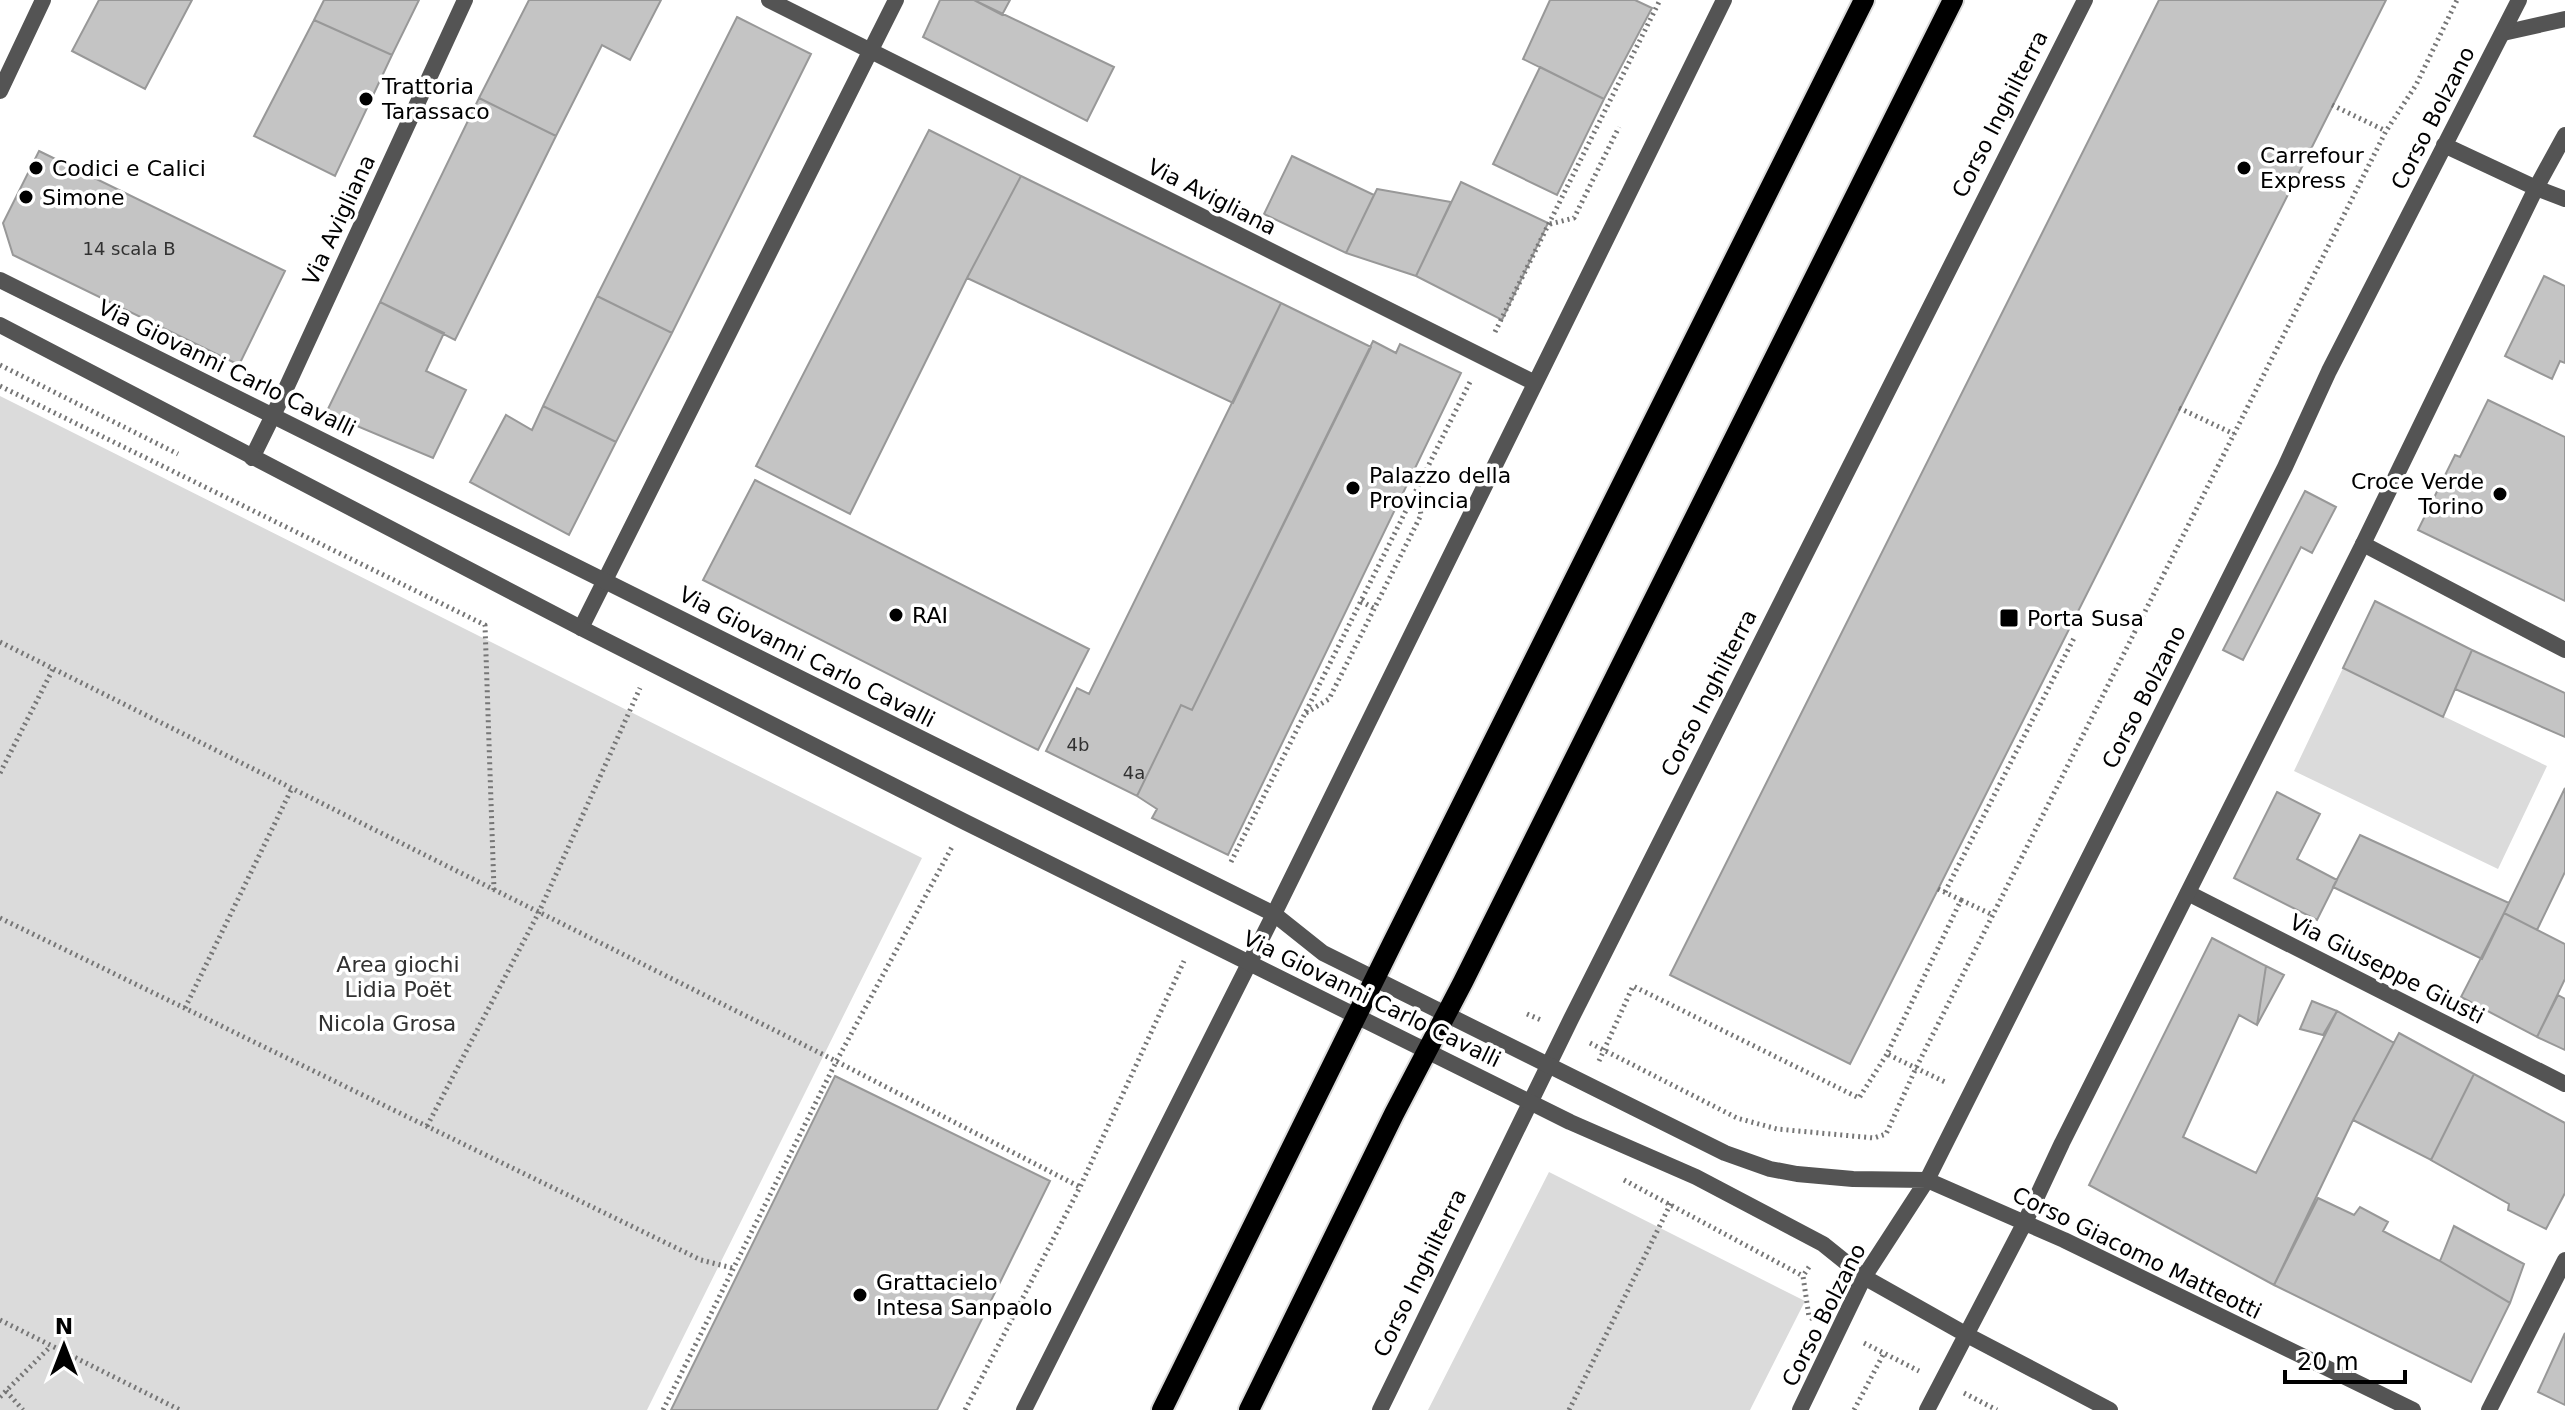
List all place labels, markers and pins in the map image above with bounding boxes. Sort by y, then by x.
place label: Trattoria Tarassaco [381,74,490,124]
marker: Trattoria Tarassaco [357,90,375,108]
place label: Carrefour Express [2260,143,2365,193]
place label: Codici e Calici [52,156,206,181]
marker: Codici e Calici [27,159,45,177]
marker: Carrefour Express [2235,159,2253,177]
place label: Simone [42,185,124,210]
marker: Simone [17,188,35,206]
place label: Palazzo della Provincia [1369,463,1511,513]
place label: Croce Verde Torino [2351,469,2484,519]
marker: Palazzo della Provincia [1344,479,1362,497]
marker: Croce Verde Torino [2491,485,2509,503]
place label: RAI [912,603,948,628]
marker: RAI [887,606,905,624]
place label: Porta Susa [2027,606,2144,631]
marker: Porta Susa [1998,607,2020,629]
place label: Grattacielo Intesa Sanpaolo [876,1270,1052,1320]
marker: Grattacielo Intesa Sanpaolo [851,1286,869,1304]

